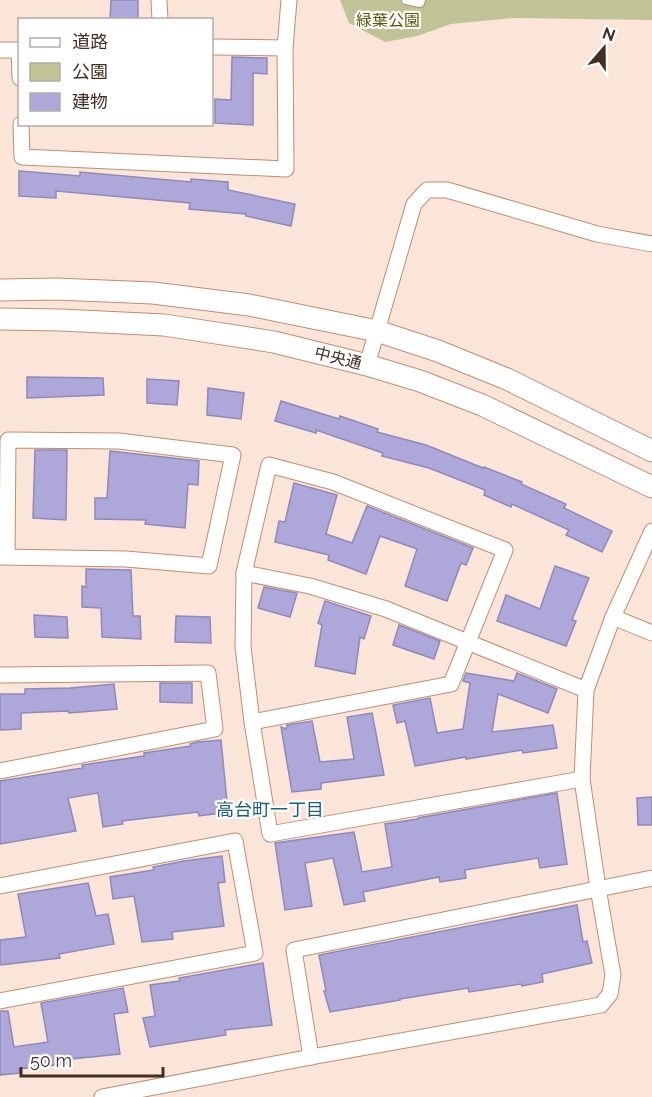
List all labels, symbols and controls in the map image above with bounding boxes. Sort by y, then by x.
park label: 緑葉公園 [356,11,420,30]
legend [18,18,213,126]
north arrow [574,18,634,78]
text: N [600,23,618,45]
text: 道路 [72,31,108,52]
text: 公園 [72,61,108,82]
text: 建物 [72,91,108,112]
street label: 中央通 [312,343,364,373]
district label: 高台町一丁目 [216,799,324,820]
scale bar [21,1040,164,1078]
text: 50 m [30,1050,72,1071]

